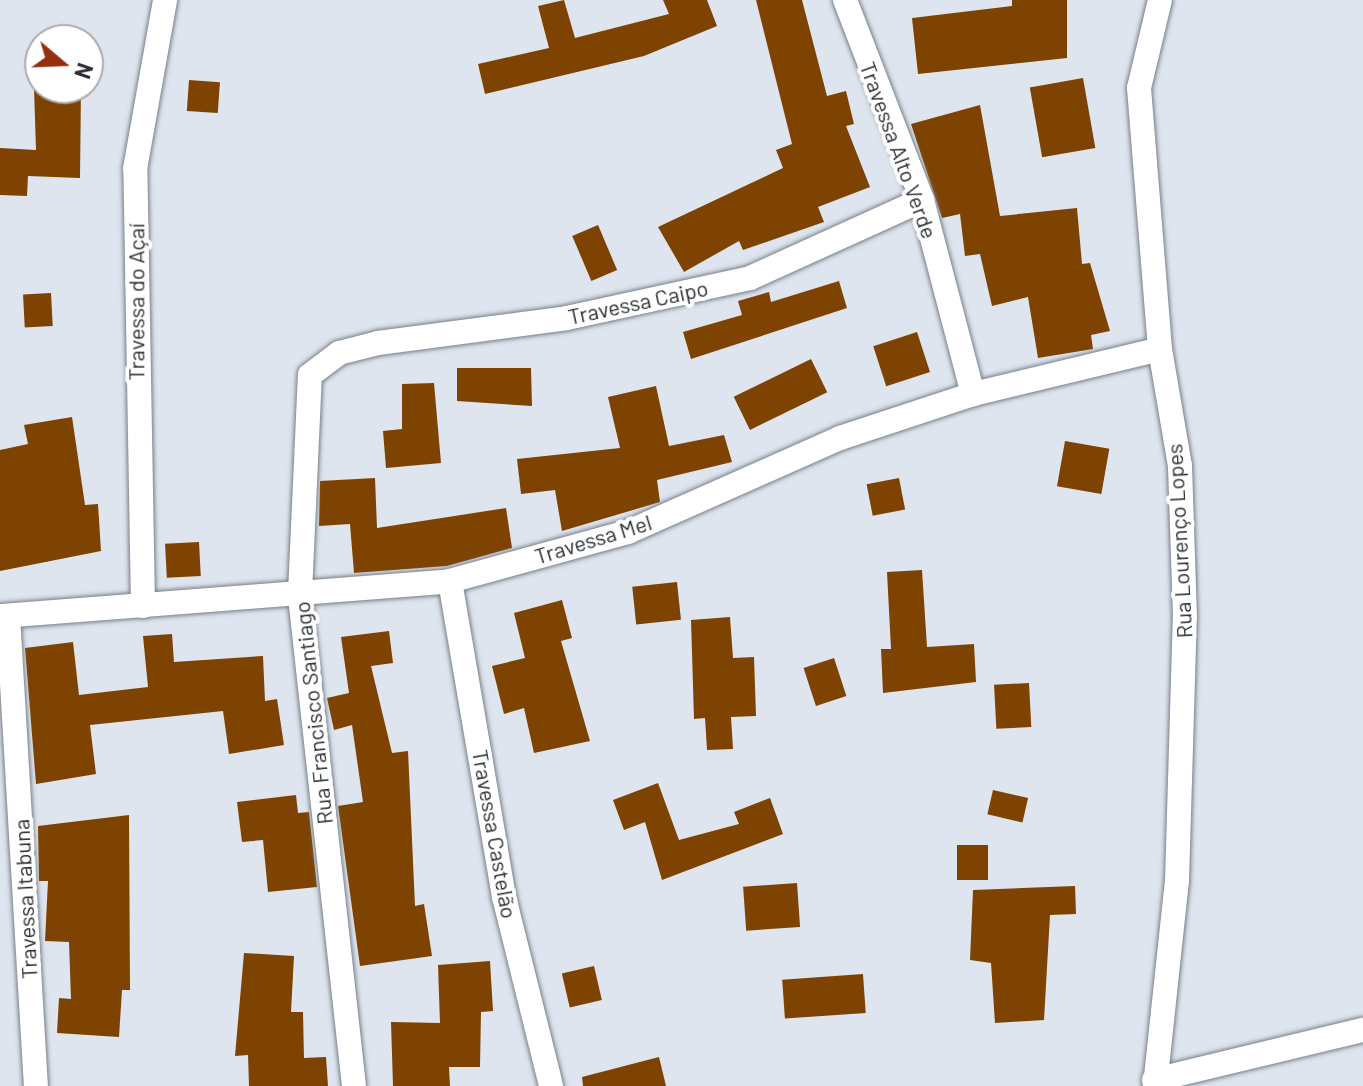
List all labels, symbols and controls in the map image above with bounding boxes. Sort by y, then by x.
north arrow [24,24,104,104]
street label: Travessa Alto Verde [855,58,943,242]
text: N [70,60,99,82]
street label: Travessa do Açaí [123,223,149,381]
street label: Travessa Caipo [566,274,710,330]
street label: Rua Lourenço Lopes [1161,443,1197,639]
street label: Travessa Mel [531,509,655,569]
street label: Rua Francisco Santiago [288,600,338,826]
street label: Travessa Castelão [467,747,523,921]
street label: Travessa Itabuna [8,818,42,980]

